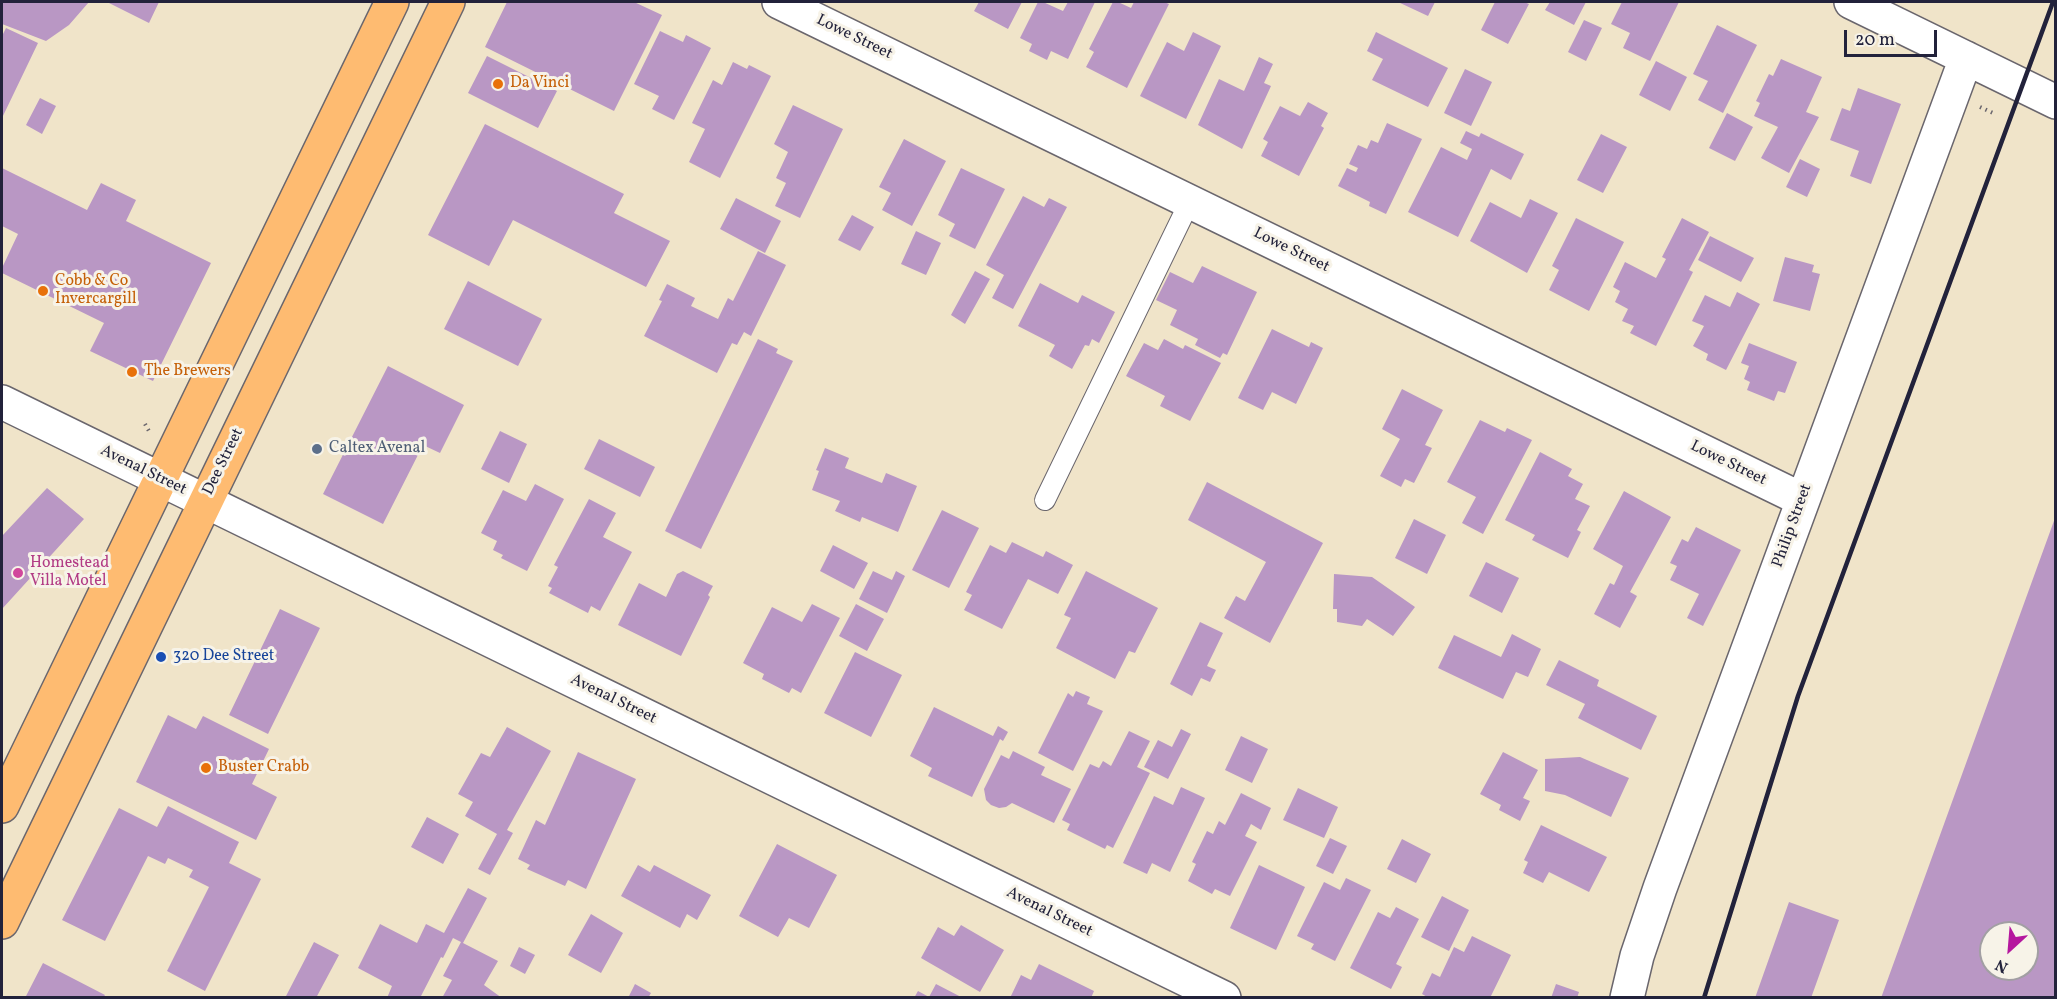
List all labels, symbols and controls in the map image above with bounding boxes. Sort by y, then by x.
street label: Lowe Street [813,11,895,65]
scale bar [1847,18,1940,56]
text: 20 m [1855,28,1895,53]
place label: Da Vinci [510,74,569,94]
marker: Da Vinci [491,77,505,91]
street label: Lowe Street [1250,224,1332,278]
place label: Cobb & Co Invercargill [55,272,137,310]
marker: Cobb & Co Invercargill [36,284,50,298]
place label: The Brewers [144,362,231,382]
marker: The Brewers [125,365,139,379]
street label: Dee Street [200,425,248,499]
street label: Lowe Street [1687,437,1769,491]
place label: Caltex Avenal [329,439,425,459]
street label: Avenal Street [97,442,189,500]
marker: Caltex Avenal [310,442,324,456]
street label: Philip Street [1769,482,1817,570]
place label: Homestead Villa Motel [30,554,109,592]
marker: Homestead Villa Motel [11,566,25,580]
place label: 320 Dee Street [173,647,274,667]
marker: 320 Dee Street [154,650,168,664]
street label: Avenal Street [567,671,659,729]
place label: Buster Crabb [218,758,309,778]
marker: Buster Crabb [199,761,213,775]
street label: Avenal Street [1003,884,1095,942]
north arrow [1979,921,2039,981]
text: N [1992,953,2012,978]

